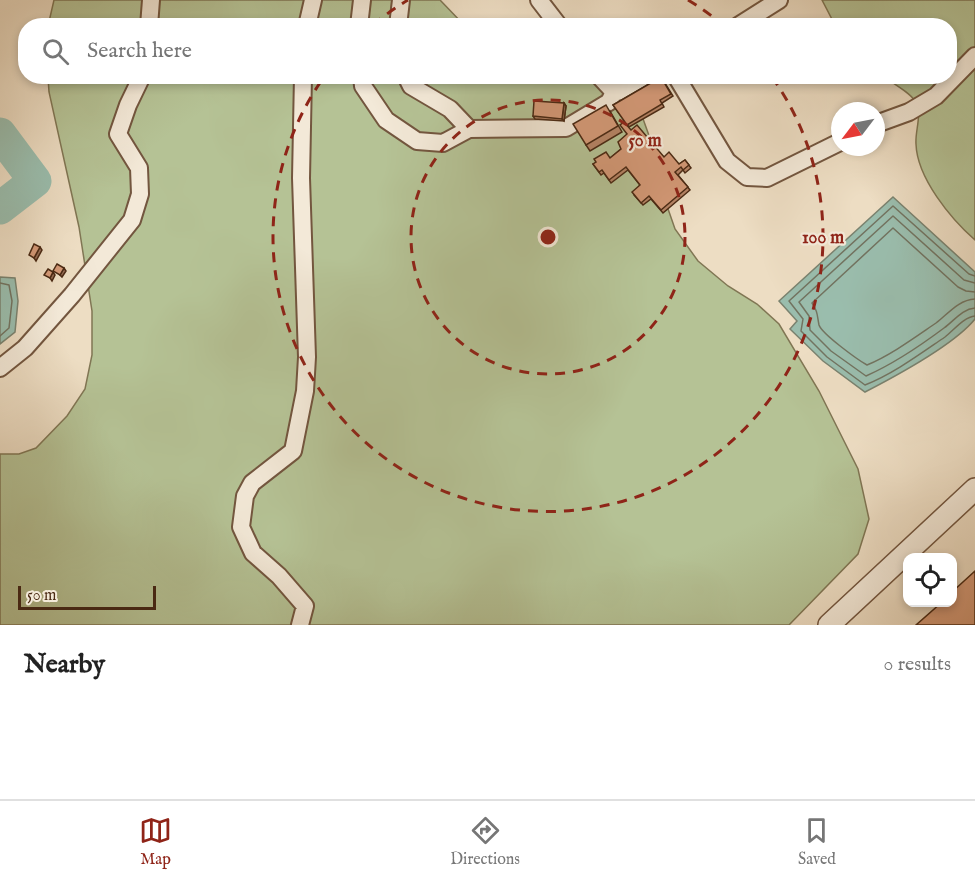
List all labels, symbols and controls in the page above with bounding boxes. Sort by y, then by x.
search box [18,18,957,84]
icon: search [39,35,72,68]
text: Search here [87,37,192,65]
north arrow [831,102,885,156]
text: 50 m [628,130,662,153]
centre of rings [538,227,558,247]
text: 100 m [802,227,844,250]
map controls [903,553,957,607]
button: locate [903,553,957,607]
scale bar [18,583,156,610]
text: 50 m [27,586,56,606]
text: Nearby [24,648,105,681]
text: 0 results [884,652,951,677]
tab: Map [139,814,172,870]
tab: Directions [450,814,520,870]
tab: Saved [798,814,836,870]

